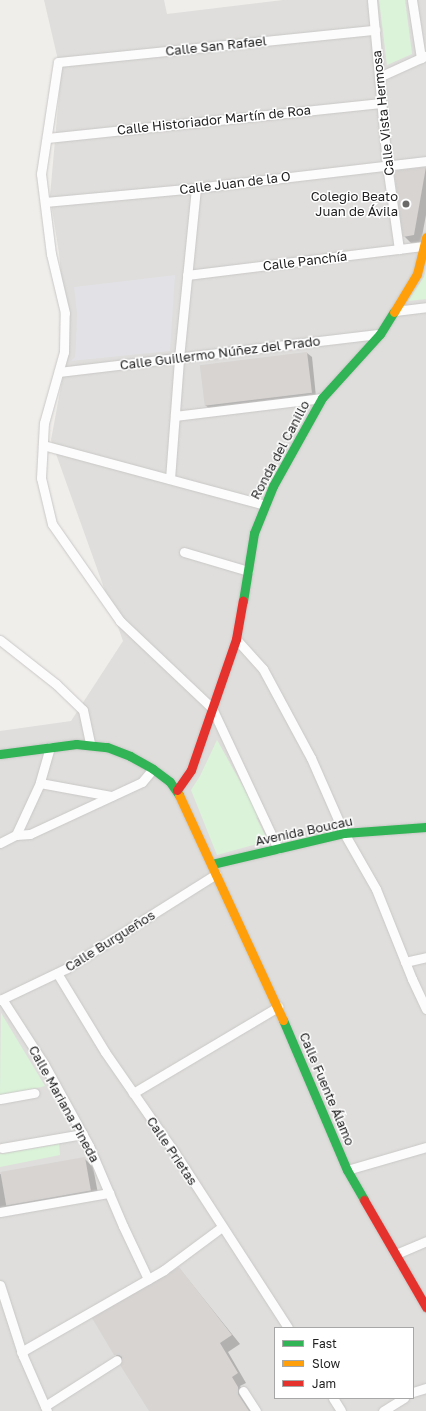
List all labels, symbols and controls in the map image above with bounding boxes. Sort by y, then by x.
street label: Calle San Rafael [165,33,267,59]
street label: Calle Vista Hermosa [369,49,397,177]
street label: Calle Historiador Martín de Roa [116,102,312,138]
street label: Calle Juan de la O [178,168,292,198]
place label: Colegio Beato Juan de Ávila [311,189,398,220]
marker: Colegio Beato Juan de Ávila [401,199,411,209]
street label: Calle Panchía [262,248,348,274]
street label: Calle Guillermo Núñez del Prado [119,333,321,373]
street label: Ronda del Canillo [247,398,313,502]
street label: Avenida Boucau [254,813,354,849]
street label: Calle Burgueños [62,907,158,975]
street label: Calle Fuente Álamo [296,1030,358,1148]
street label: Calle Mariana Pineda [25,1043,103,1165]
street label: Calle Prietas [143,1114,201,1188]
legend [274,1327,414,1399]
text: Fast [312,1336,337,1351]
text: Slow [312,1356,340,1371]
text: Jam [312,1376,336,1391]

